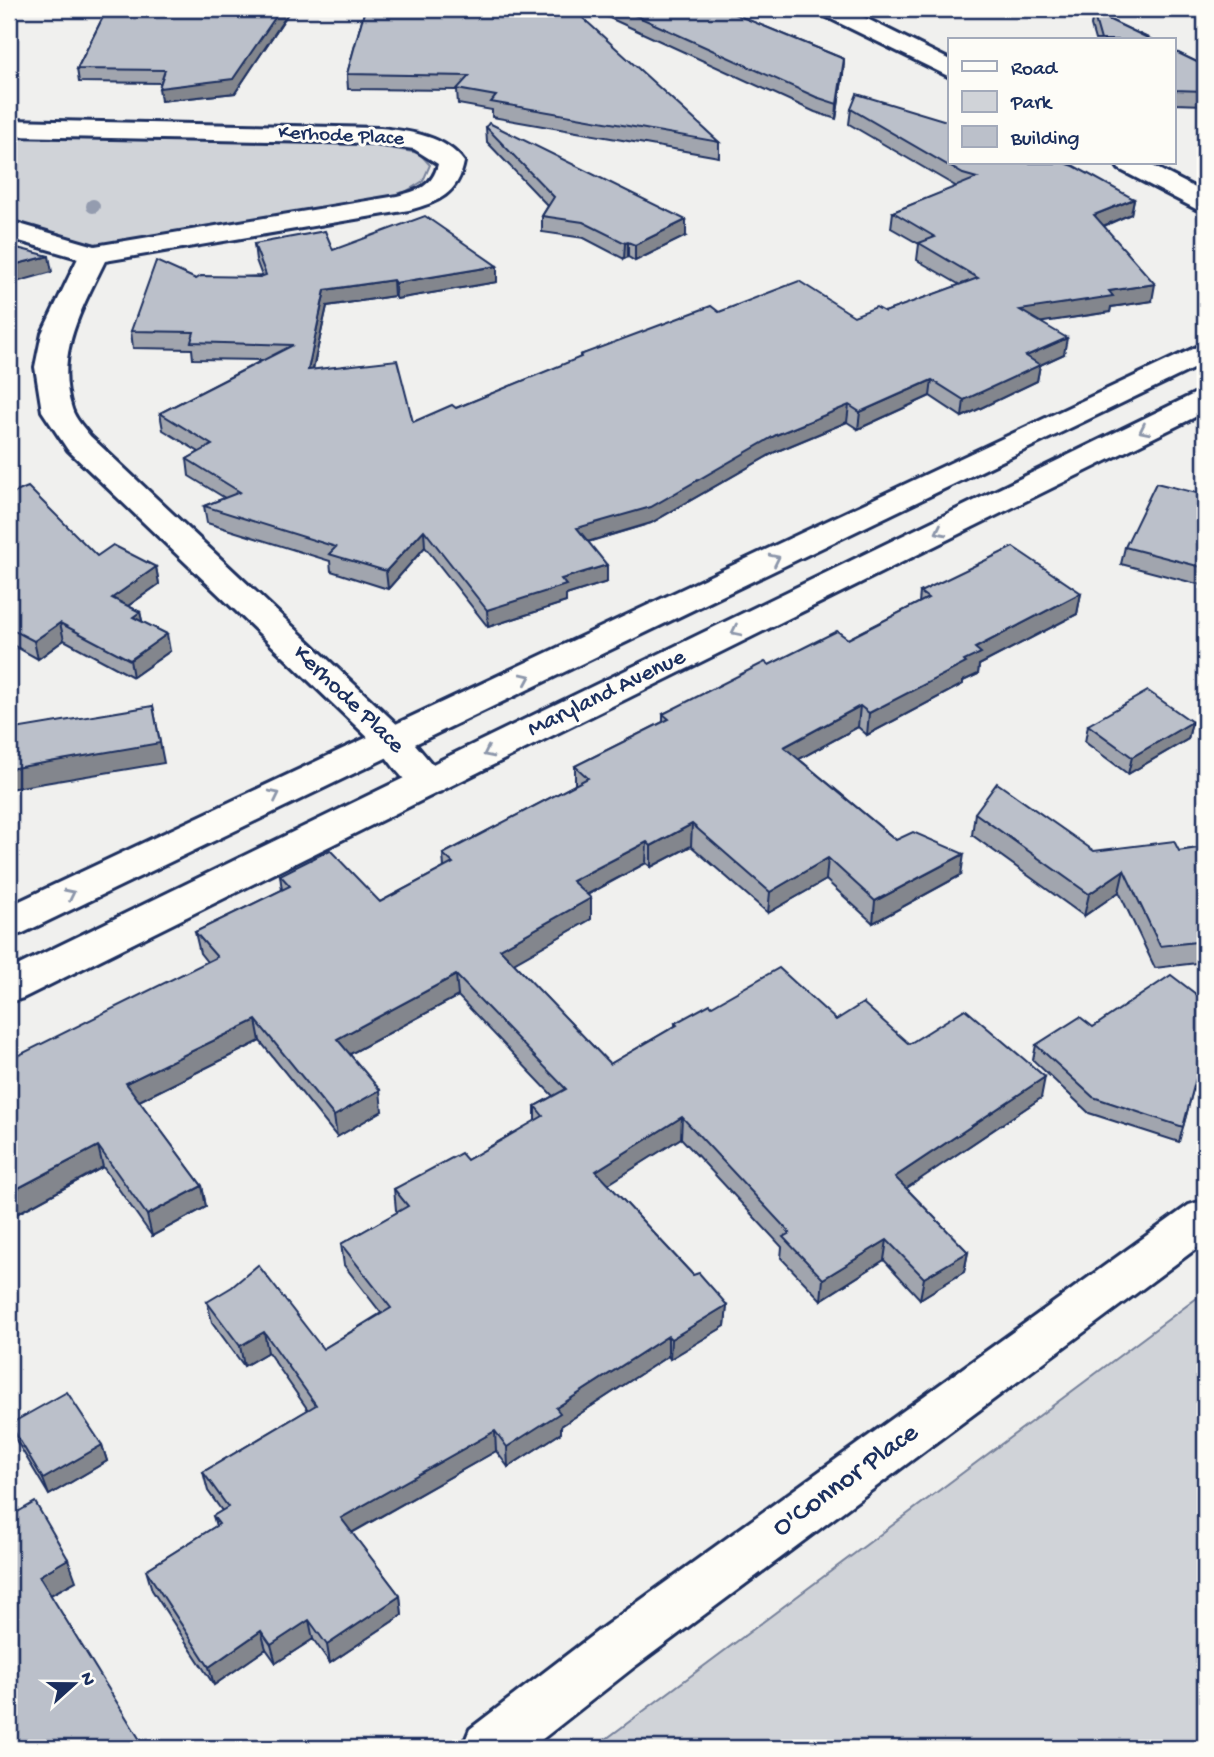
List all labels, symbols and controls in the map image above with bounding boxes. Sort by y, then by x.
legend [948,38,1176,164]
text: Road [1011,58,1059,83]
text: Park [1010,92,1054,117]
street label: Kerhode Place [277,121,406,153]
text: Building [1010,128,1080,153]
one-way arrow [1139,422,1151,436]
one-way arrow [935,522,947,536]
one-way arrow [768,554,781,568]
one-way arrow [731,623,743,637]
street label: Kerhode Place [286,640,410,761]
street label: Maryland Avenue [523,643,691,745]
one-way arrow [519,672,531,686]
one-way arrow [483,745,495,759]
one-way arrow [268,789,280,803]
one-way arrow [63,888,75,902]
street label: O'Connor Place [767,1417,926,1545]
north arrow [38,1648,108,1718]
text: N [74,1669,100,1689]

